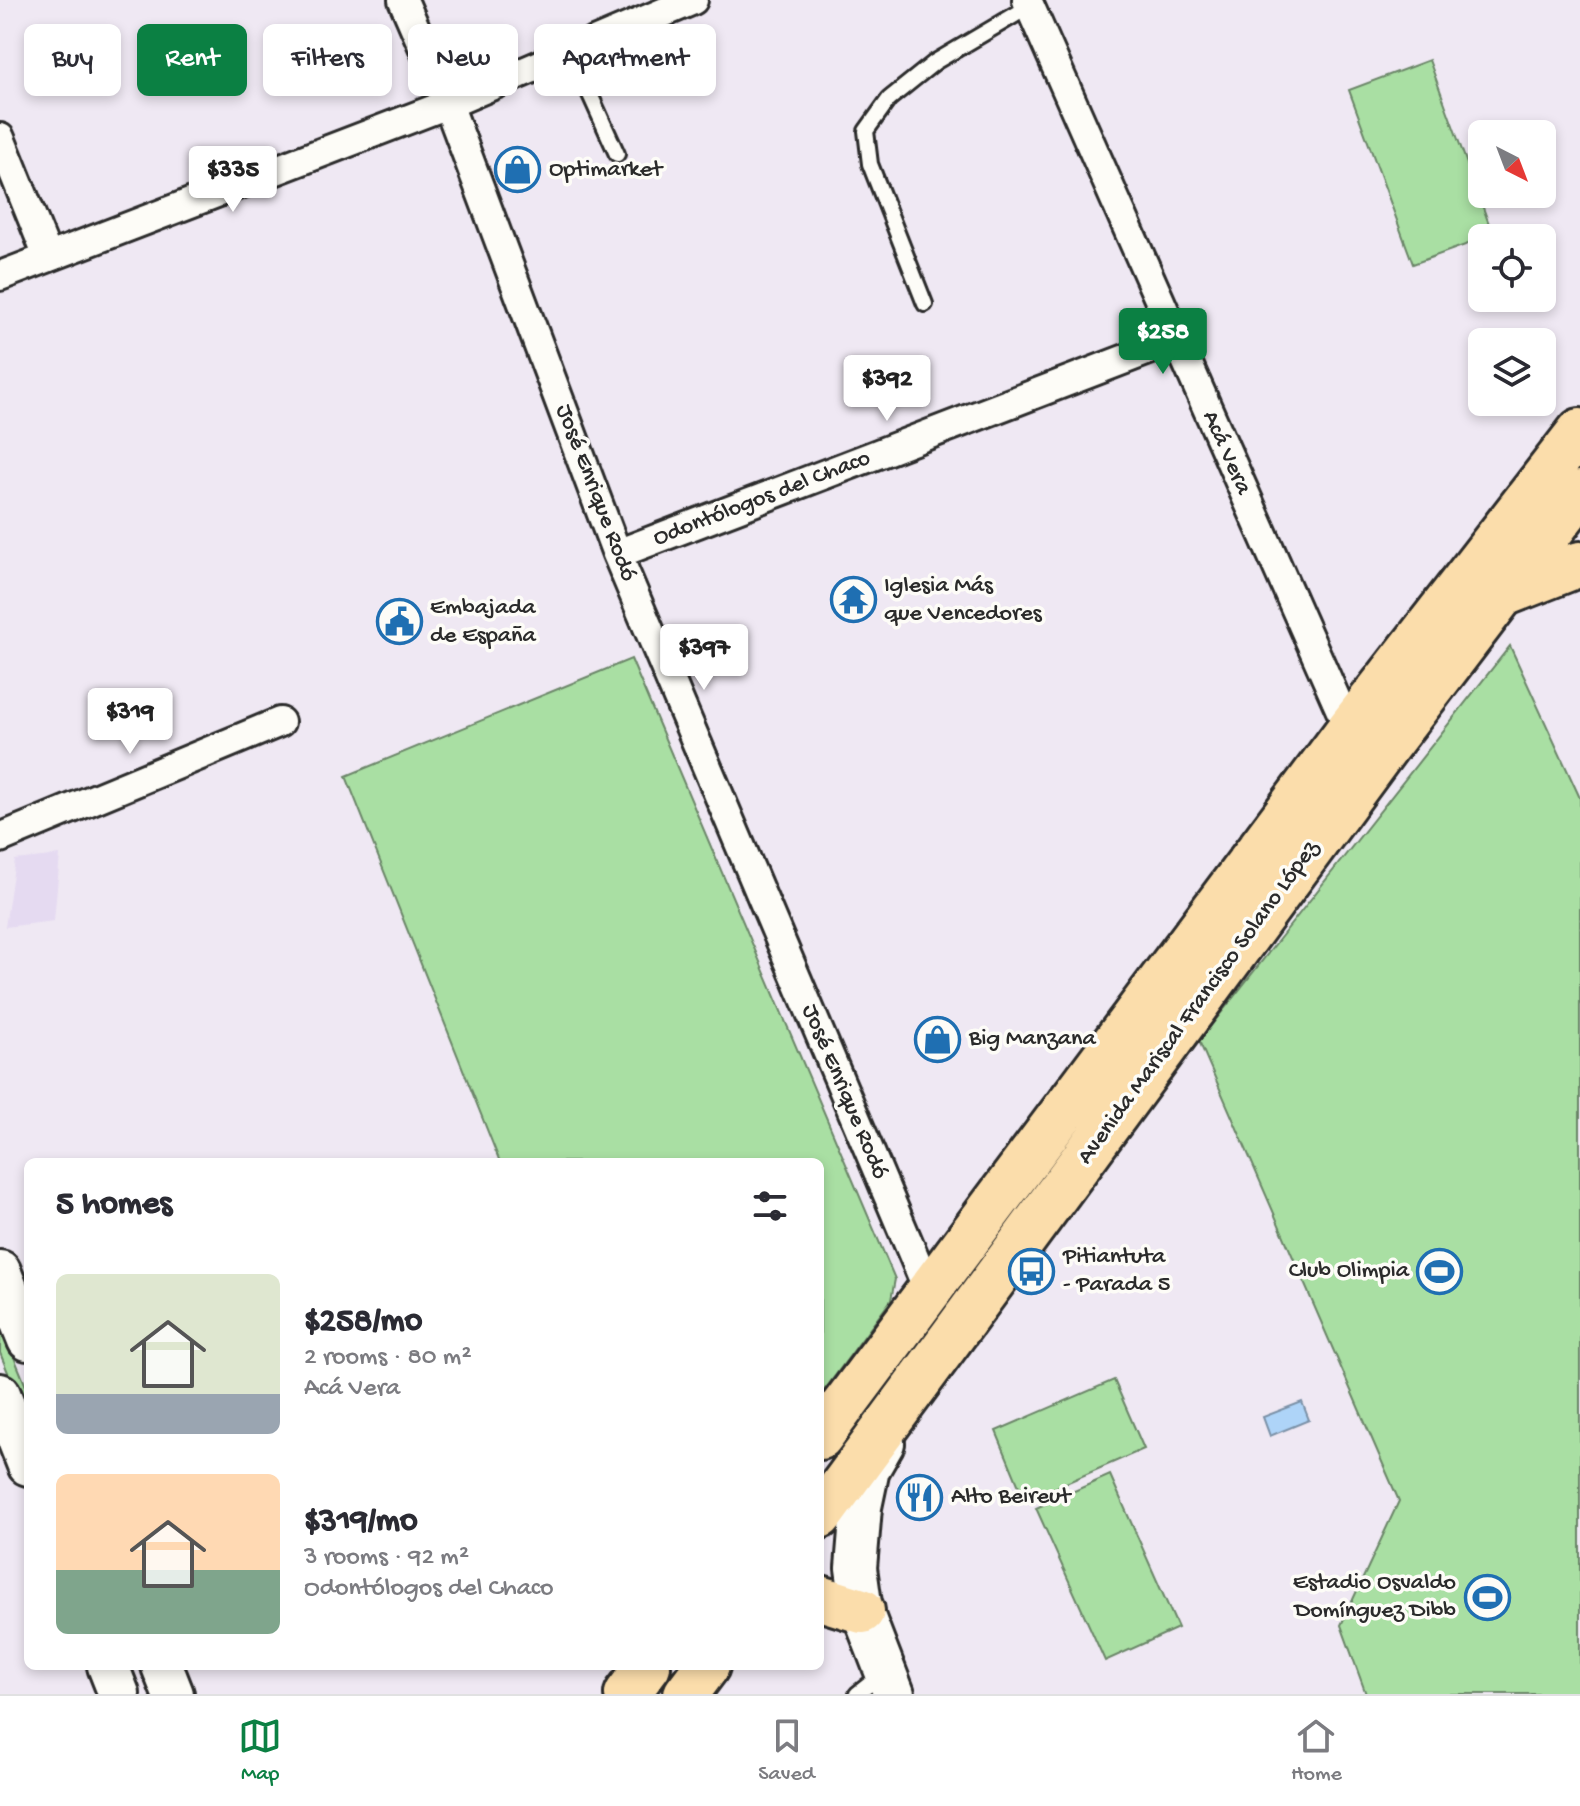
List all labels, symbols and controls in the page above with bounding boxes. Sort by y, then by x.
chip: Buy [24,24,121,96]
chip: Rent [137,24,247,96]
chip: Filters [263,24,392,96]
chip: New [408,24,518,96]
chip: Apartment [534,24,716,96]
north arrow [1468,120,1556,208]
map controls [1468,120,1556,416]
pin: $335 [186,146,280,214]
shop icon: Optimarket [494,146,542,194]
text: $335 [207,156,259,187]
place label: Optimarket [549,156,664,185]
button: locate [1468,224,1556,312]
pin: $258 [1116,308,1210,376]
text: $258 [1137,318,1189,349]
button: layers [1468,328,1556,416]
pin: $392 [840,355,934,423]
text: $392 [862,365,912,396]
street label: José Enrique Rodó [548,400,642,586]
street label: Acá Vera [1195,407,1258,500]
street label: Odontólogos del Chaco [649,444,875,554]
place label: Iglesia Más que Vencedores [884,572,1043,629]
temple icon: Iglesia Más que Vencedores [829,576,877,624]
place label: Embajada de España [430,594,536,651]
public building icon: Embajada de España [375,598,423,646]
pin: $397 [657,624,751,692]
text: $397 [678,634,730,665]
pin: $319 [83,688,177,756]
text: $319 [106,698,154,729]
street label: Avenida Mariscal Francisco Solano López [1072,834,1327,1171]
street label: José Enrique Rodó [794,1000,894,1184]
shop icon: Big Manzana [914,1015,962,1063]
place label: Big Manzana [968,1025,1096,1054]
icon: filters [748,1184,792,1228]
text: 5 homes [56,1186,172,1226]
place label: Pitiantuta - Parada 5 [1062,1243,1170,1300]
bus stop icon: Pitiantuta - Parada 5 [1008,1247,1056,1295]
sports icon: Club Olimpia [1416,1247,1464,1295]
place label: Club Olimpia [1289,1257,1410,1286]
text: $258/mo [304,1303,422,1343]
icon: home [120,1306,216,1402]
text: 2 rooms · 80 m² [304,1343,472,1374]
text: Acá Vera [304,1374,400,1405]
restaurant icon: Alto Beireut [896,1473,944,1521]
place label: Alto Beireut [951,1483,1072,1512]
text: $319/mo [304,1503,418,1543]
icon: home [120,1506,216,1602]
text: 3 rooms · 92 m² [304,1543,469,1574]
place label: Estadio Osvaldo Domínguez Dibb [1293,1569,1456,1626]
sports icon: Estadio Osvaldo Domínguez Dibb [1463,1573,1511,1621]
text: Odontólogos del Chaco [304,1574,553,1605]
tab: Map [238,1714,282,1788]
tab: Saved [758,1714,815,1788]
tab: Home [1291,1714,1342,1788]

